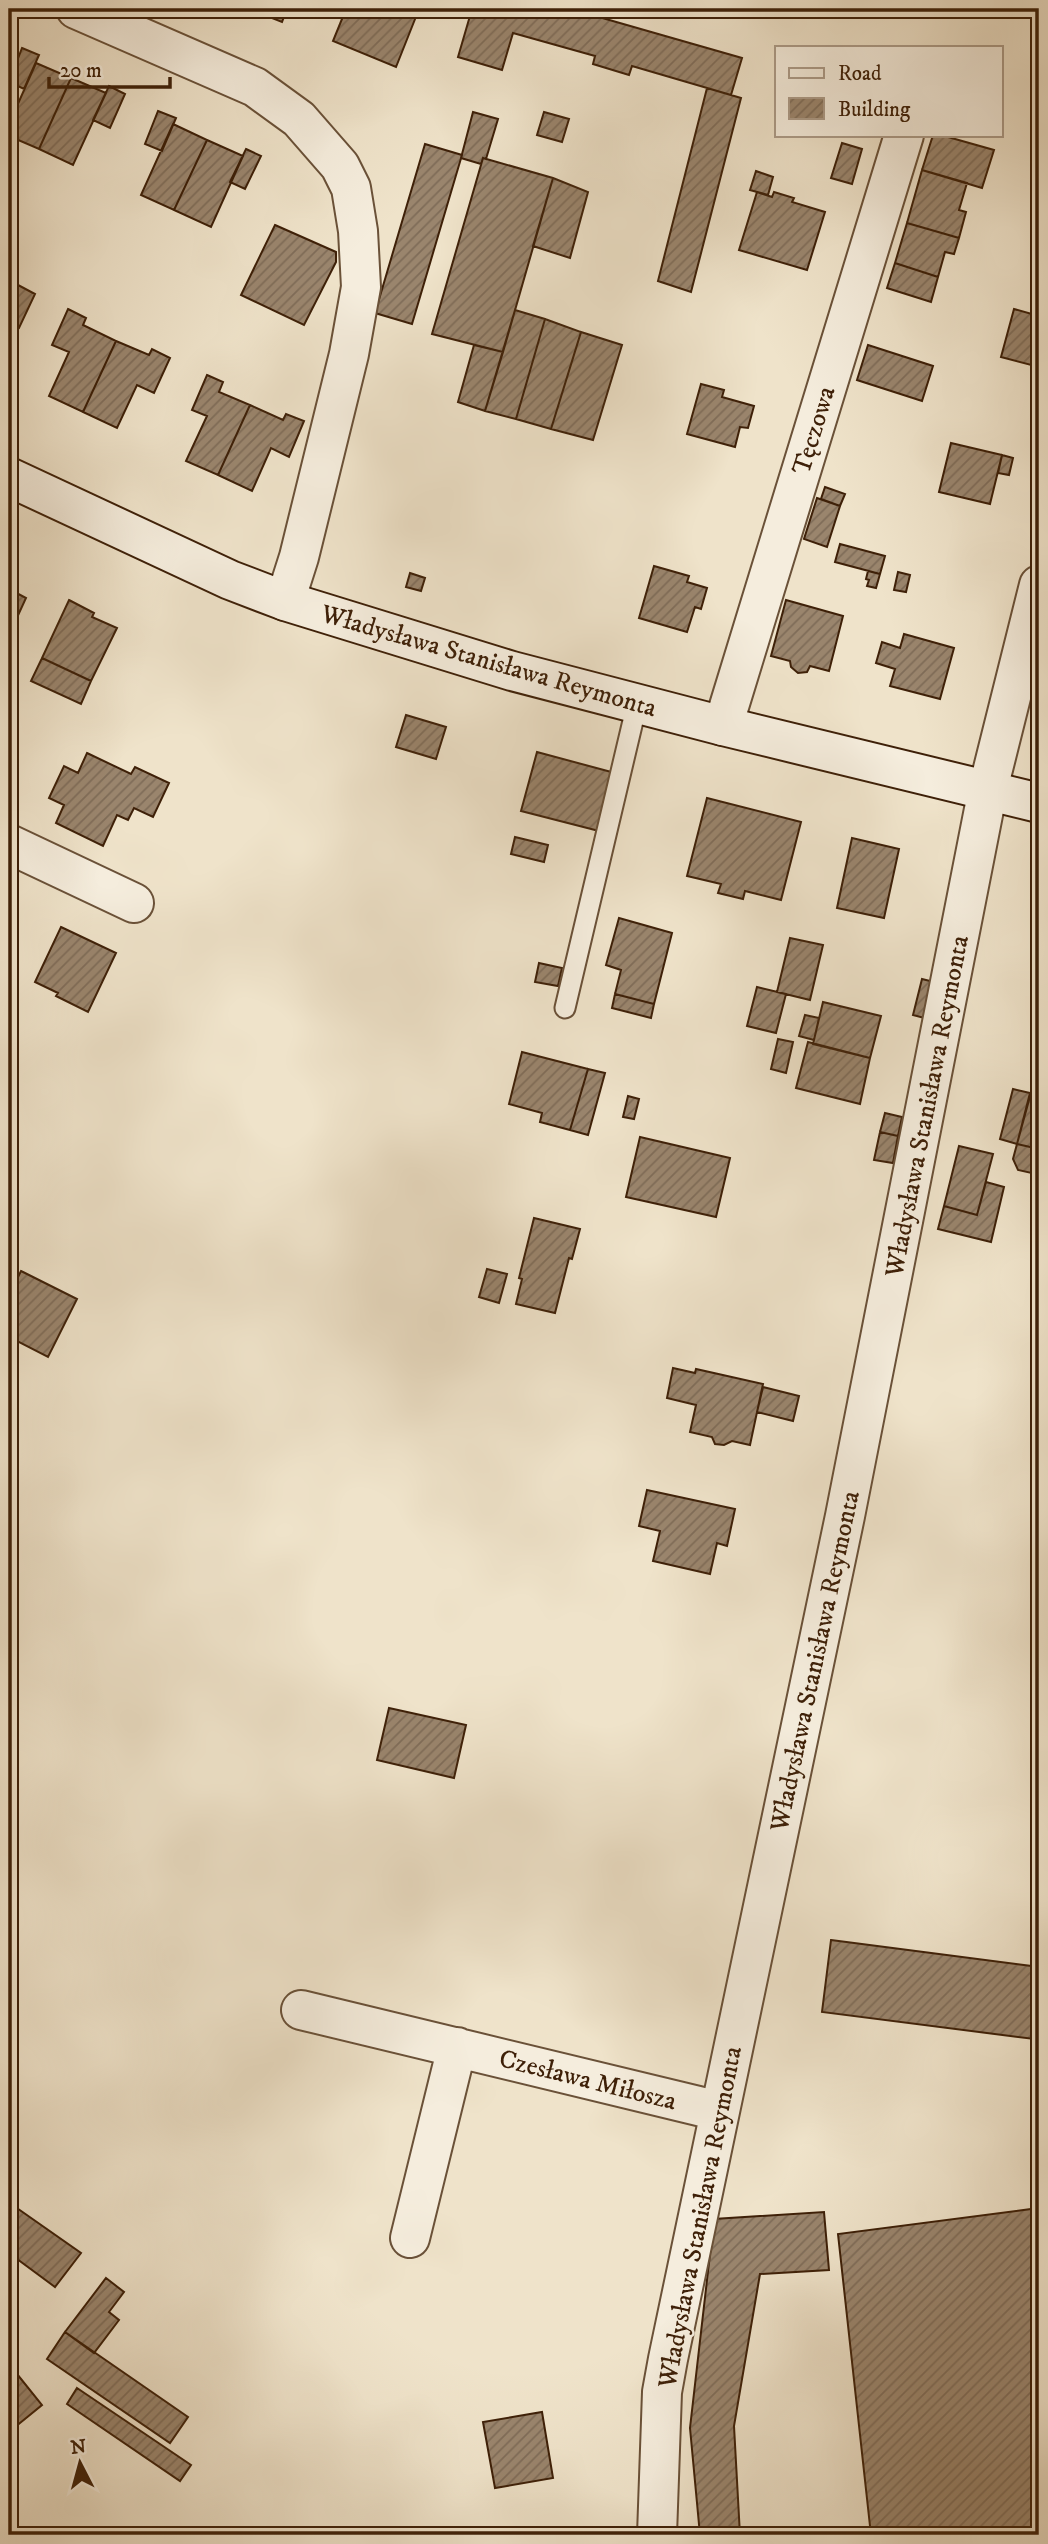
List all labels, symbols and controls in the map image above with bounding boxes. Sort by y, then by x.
scale bar [49,46,170,90]
legend [775,46,1002,136]
text: 20 m [60,58,102,84]
text: Road [838,61,882,87]
text: Building [838,97,911,123]
street label: Tęczowa [785,382,843,479]
street label: Władysława Stanisława Reymonta [316,597,660,725]
street label: Władysława Stanisława Reymonta [878,933,977,1281]
street label: Władysława Stanisława Reymonta [763,1488,868,1836]
street label: Czesława Miłosza [496,2042,680,2118]
street label: Władysława Stanisława Reymonta [651,2044,750,2392]
north arrow [46,2428,116,2498]
text: N [69,2435,88,2460]

